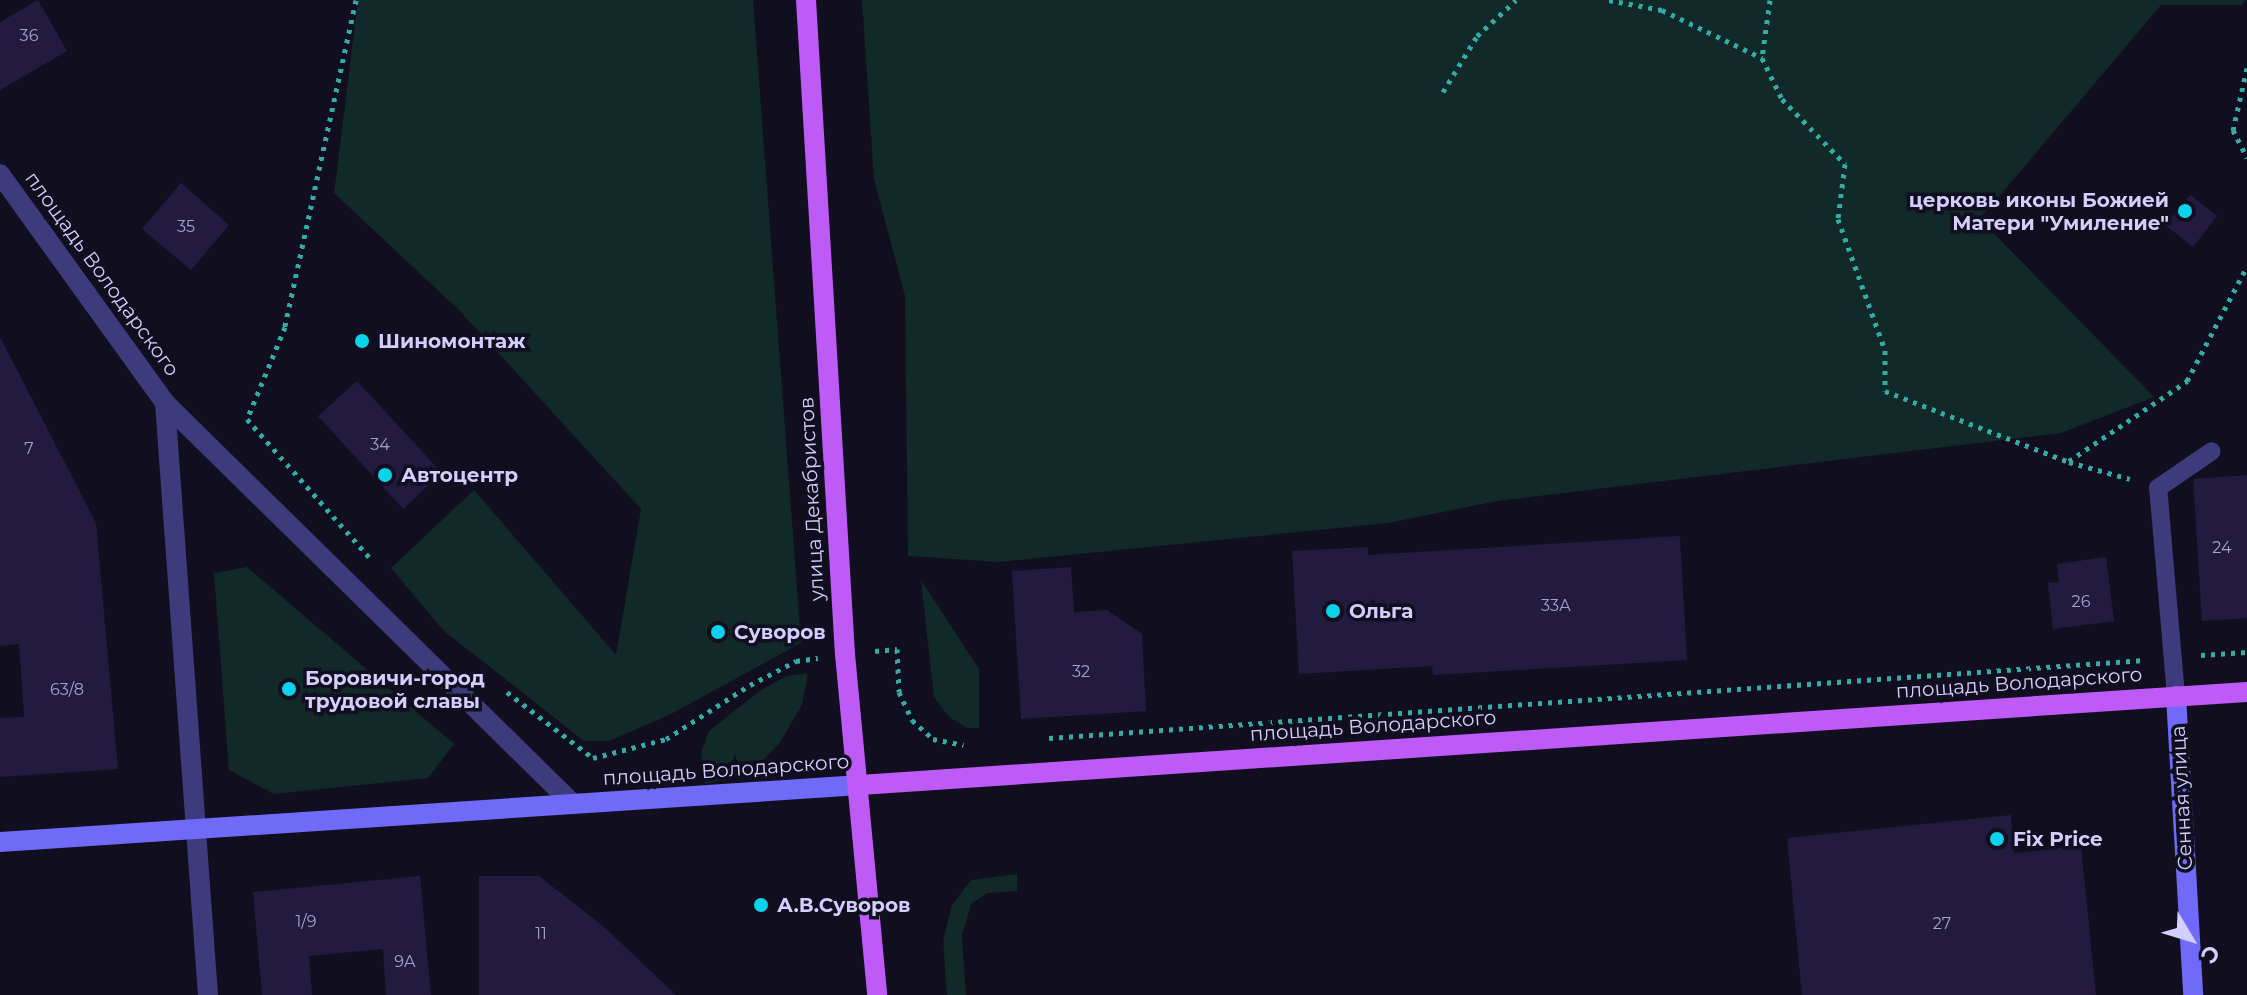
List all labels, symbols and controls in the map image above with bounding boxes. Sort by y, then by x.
house number: 36 [20,26,38,46]
street label: площадь Володарского [20,167,184,381]
place label: церковь иконы Божией Матери "Умиление" [1909,188,2169,235]
marker: церковь иконы Божией Матери "Умиление" [2176,202,2194,220]
house number: 35 [177,217,195,237]
place label: Шиномонтаж [378,329,525,353]
marker: Шиномонтаж [353,332,371,350]
street label: улица Декабристов [795,396,829,602]
house number: 34 [370,435,390,455]
house number: 7 [24,439,34,459]
place label: Автоцентр [401,463,518,487]
marker: Автоцентр [376,466,394,484]
house number: 24 [2212,538,2232,558]
house number: 26 [2072,592,2090,612]
house number: 33А [1541,596,1571,616]
place label: Ольга [1349,599,1413,623]
marker: Ольга [1324,602,1342,620]
place label: Суворов [734,620,826,644]
marker: Суворов [709,623,727,641]
house number: 32 [1072,662,1090,682]
street label: площадь Володарского [1895,662,2143,704]
place label: Боровичи-город трудовой славы [305,666,485,713]
house number: 63/8 [50,680,84,700]
marker: Боровичи-город трудовой славы [280,680,298,698]
street label: площадь Володарского [1249,705,1497,747]
street label: Сенная улица [2166,725,2198,871]
street label: площадь Володарского [602,749,850,791]
place label: Fix Price [2013,827,2103,851]
marker: Fix Price [1988,830,2006,848]
place label: А.В.Суворов [777,893,910,917]
marker: А.В.Суворов [752,896,770,914]
north arrow [2151,899,2231,979]
house number: 1/9 [296,912,316,932]
house number: 27 [1933,914,1951,934]
house number: 11 [535,924,547,944]
text: С [2195,939,2226,969]
house number: 9А [394,952,416,972]

